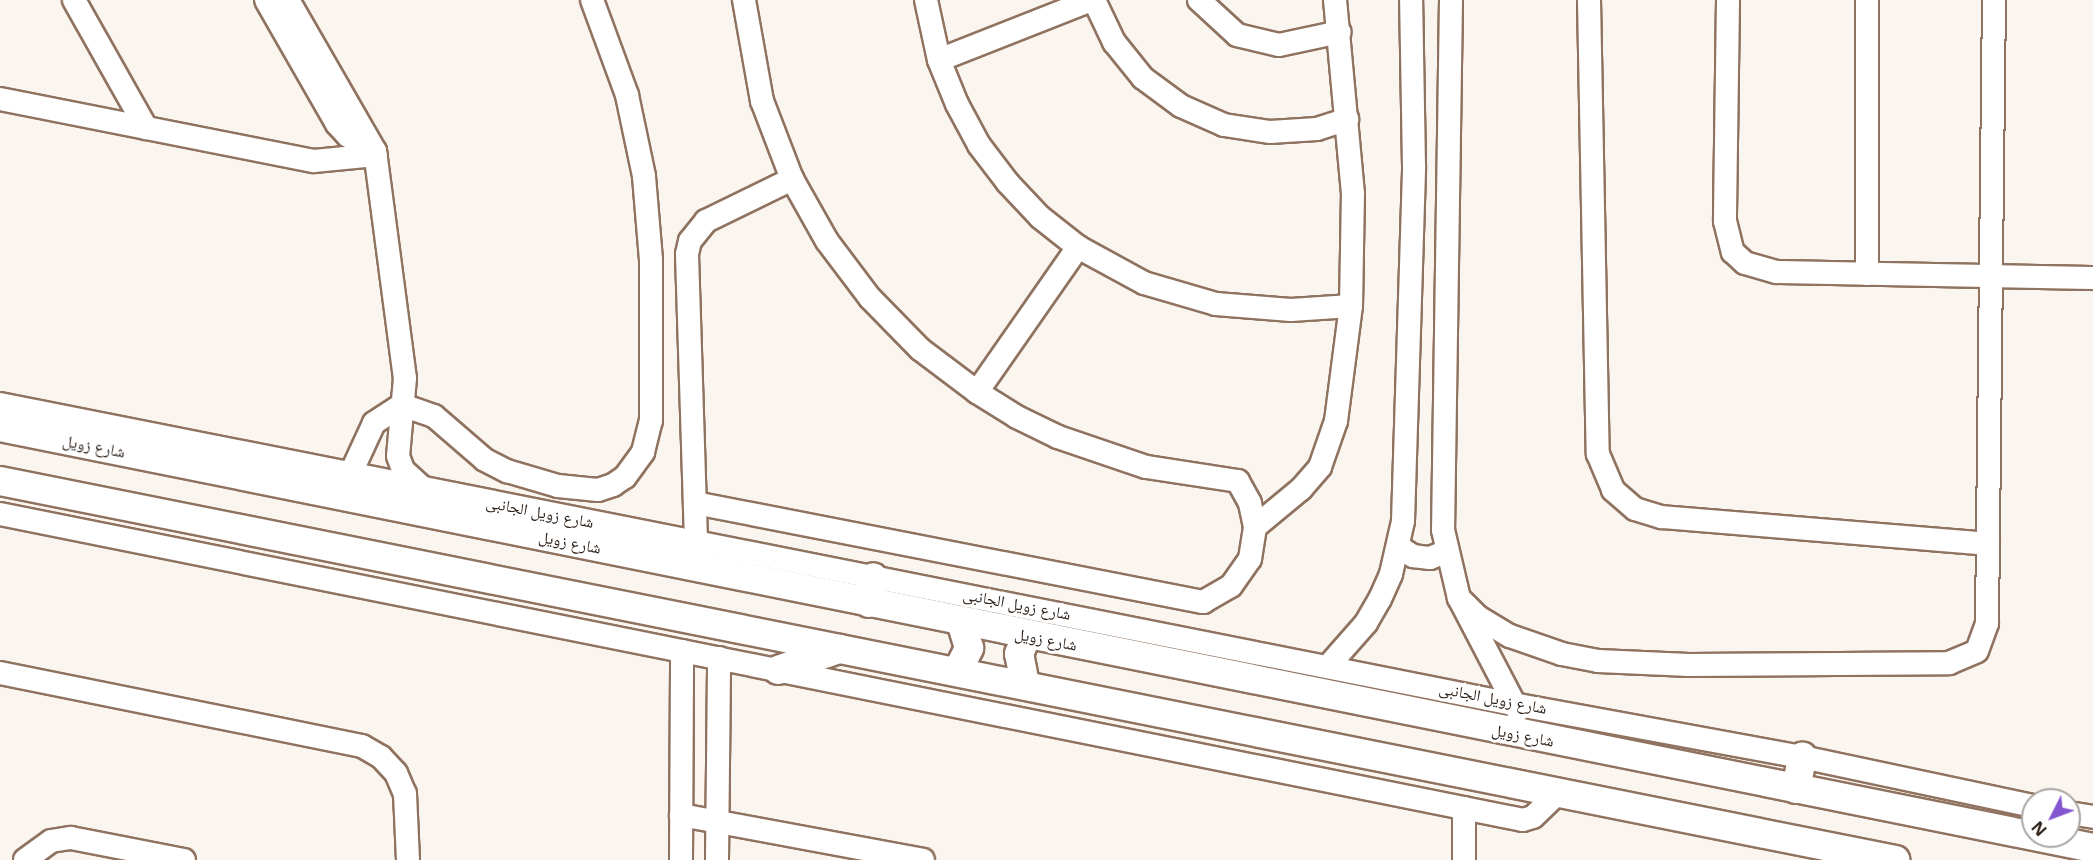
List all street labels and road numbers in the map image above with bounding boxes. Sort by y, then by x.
street label: شارع زويل [61,431,127,461]
street label: شارع زويل الجانبى [485,492,595,532]
street label: شارع زويل [537,527,603,557]
street label: شارع زويل الجانبى [962,584,1072,624]
street label: شارع زويل [1013,624,1079,654]
street label: شارع زويل الجانبى [1438,678,1548,718]
street label: شارع زويل [1490,720,1556,750]

